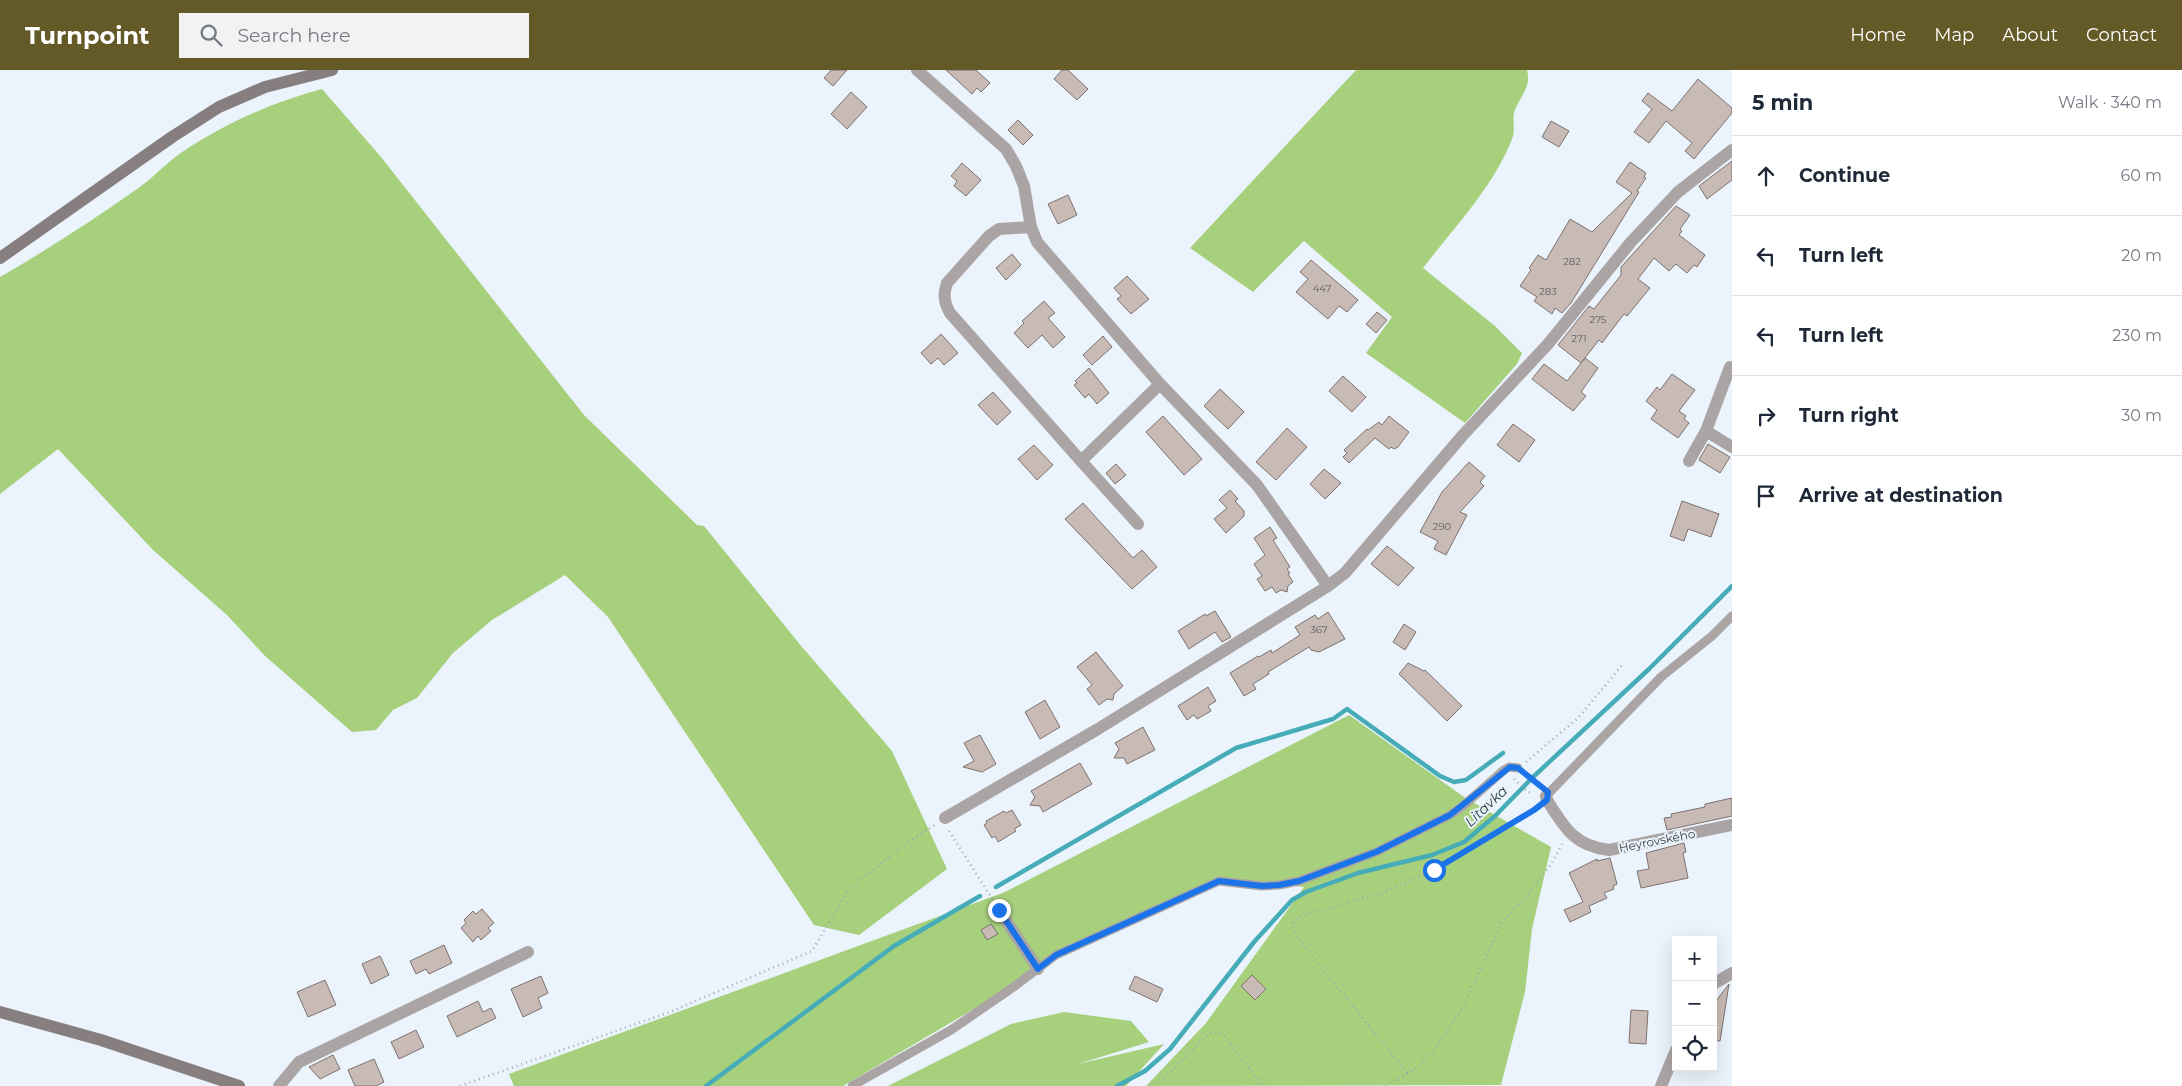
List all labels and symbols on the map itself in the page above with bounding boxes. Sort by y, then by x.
house number: 282 [1563,255,1581,268]
house number: 447 [1313,282,1331,295]
house number: 283 [1539,285,1557,298]
house number: 275 [1589,313,1607,326]
house number: 271 [1571,332,1587,345]
house number: 290 [1433,520,1452,533]
house number: 367 [1310,623,1328,636]
water label: Litavka [1461,782,1511,830]
street label: Heyrovského [1617,826,1696,855]
route start [1423,859,1446,882]
route end [988,899,1011,922]

